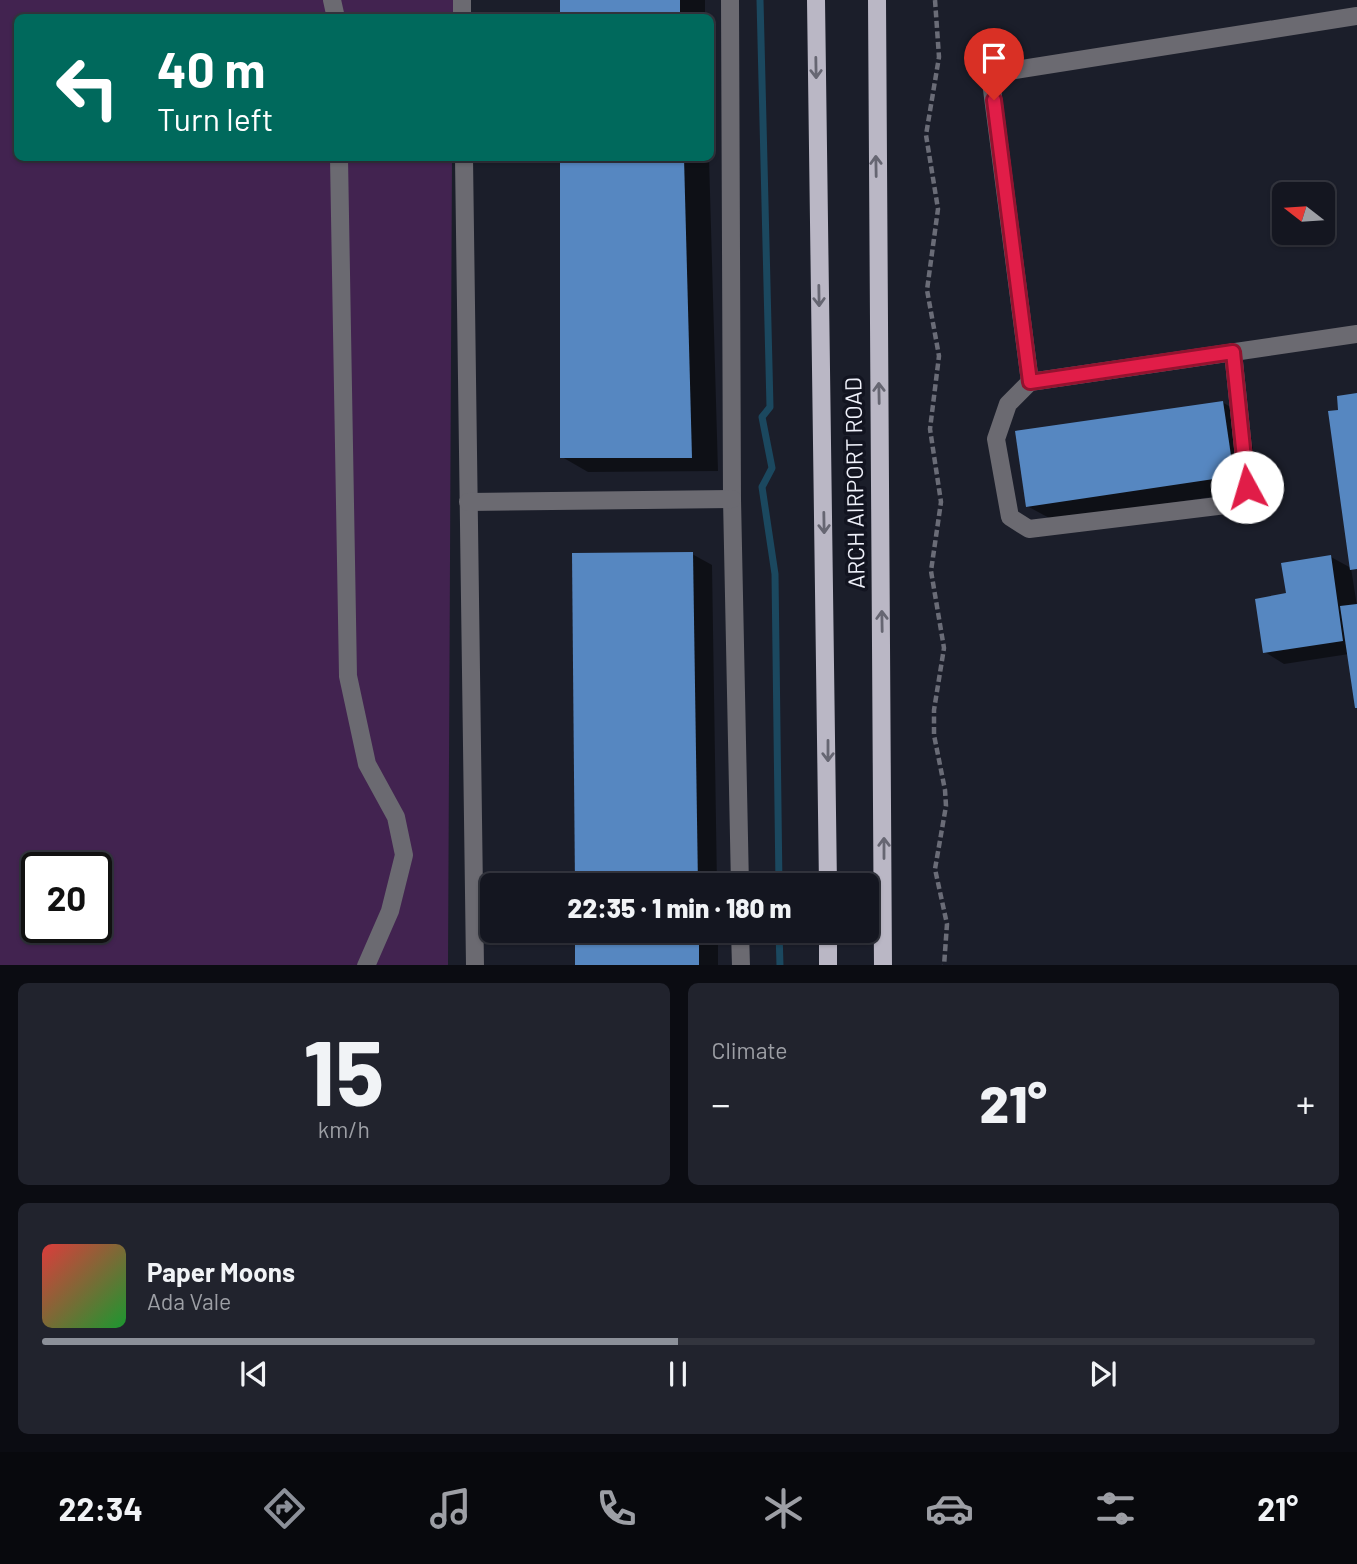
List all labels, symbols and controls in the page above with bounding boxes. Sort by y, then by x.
pin [964,28,1024,100]
text: 40 m [157,39,265,98]
icon: arrive [975,39,1013,77]
icon: left [42,42,133,133]
one-way arrow [810,56,823,79]
text: Turn left [157,99,274,137]
one-way arrow [869,155,883,178]
north arrow [1272,182,1335,245]
map controls [1272,182,1335,245]
one-way arrow [813,284,826,307]
street label: ARCH AIRPORT ROAD [838,377,870,589]
one-way arrow [872,382,886,405]
position arrow [1210,450,1284,524]
one-way arrow [817,511,831,534]
one-way arrow [875,610,889,633]
one-way arrow [821,739,835,762]
one-way arrow [877,837,891,860]
speed limit sign: 20 [21,852,112,943]
text: 22:35 · 1 min · 180 m [568,892,791,923]
text: 15 [303,1015,384,1124]
text: Climate [712,1036,788,1064]
text: 21° [980,1071,1047,1133]
text: − [712,1080,731,1126]
text: + [1296,1080,1315,1126]
text: km/h [318,1115,370,1143]
text: Paper Moons [147,1256,295,1287]
text: Ada Vale [147,1287,231,1315]
icon: previous [235,1355,273,1393]
icon: pause [659,1355,697,1393]
icon: next [1084,1355,1122,1393]
icon: directions [260,1484,309,1533]
icon: music [426,1484,475,1533]
icon: phone [592,1484,641,1533]
icon: climate [759,1484,808,1533]
icon: car [925,1484,974,1533]
icon: filters [1091,1484,1140,1533]
text: 22:34 [59,1489,143,1527]
text: 21° [1257,1489,1298,1527]

